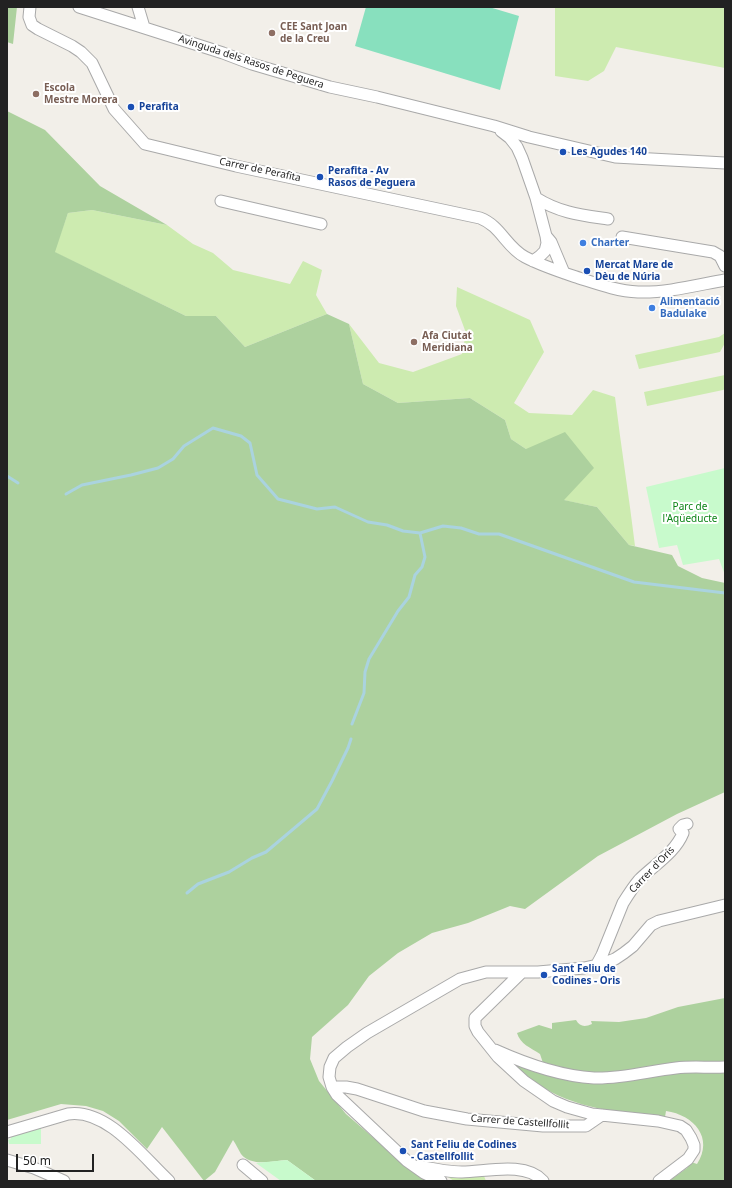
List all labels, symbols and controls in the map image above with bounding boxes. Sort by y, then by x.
place label: CEE Sant Joan de la Creu [280,21,347,44]
marker: CEE Sant Joan de la Creu [267,28,277,38]
street label: Avinguda dels Rasos de Peguera [177,33,325,91]
place label: Escola Mestre Morera [44,82,118,106]
marker: Escola Mestre Morera [31,89,41,99]
place label: Perafita [139,101,179,113]
marker: Perafita [126,102,136,112]
place label: Les Agudes 140 [571,146,647,158]
marker: Les Agudes 140 [558,147,568,157]
street label: Carrer de Perafita [218,155,302,185]
place label: Perafita - Av Rasos de Peguera [328,165,416,188]
marker: Perafita - Av Rasos de Peguera [315,172,325,182]
place label: Charter [591,237,629,249]
marker: Charter [578,238,588,248]
place label: Mercat Mare de Dèu de Núria [595,259,673,282]
marker: Mercat Mare de Dèu de Núria [582,266,592,276]
place label: Alimentació Badulake [660,296,720,320]
marker: Alimentació Badulake [647,303,657,313]
place label: Afa Ciutat Meridiana [422,330,473,354]
marker: Afa Ciutat Meridiana [409,337,419,347]
park label: Parc de l'Aqüeducte [663,501,717,524]
street label: Carrer d'Orís [627,844,677,896]
place label: Sant Feliu de Codines - Oris [552,963,620,986]
marker: Sant Feliu de Codines - Oris [539,970,549,980]
street label: Carrer de Castellfollit [470,1113,570,1131]
place label: Sant Feliu de Codines - Castellfollit [411,1139,517,1162]
scale bar [18,1146,96,1172]
marker: Sant Feliu de Codines - Castellfollit [398,1146,408,1156]
text: 50 m [23,1152,51,1169]

